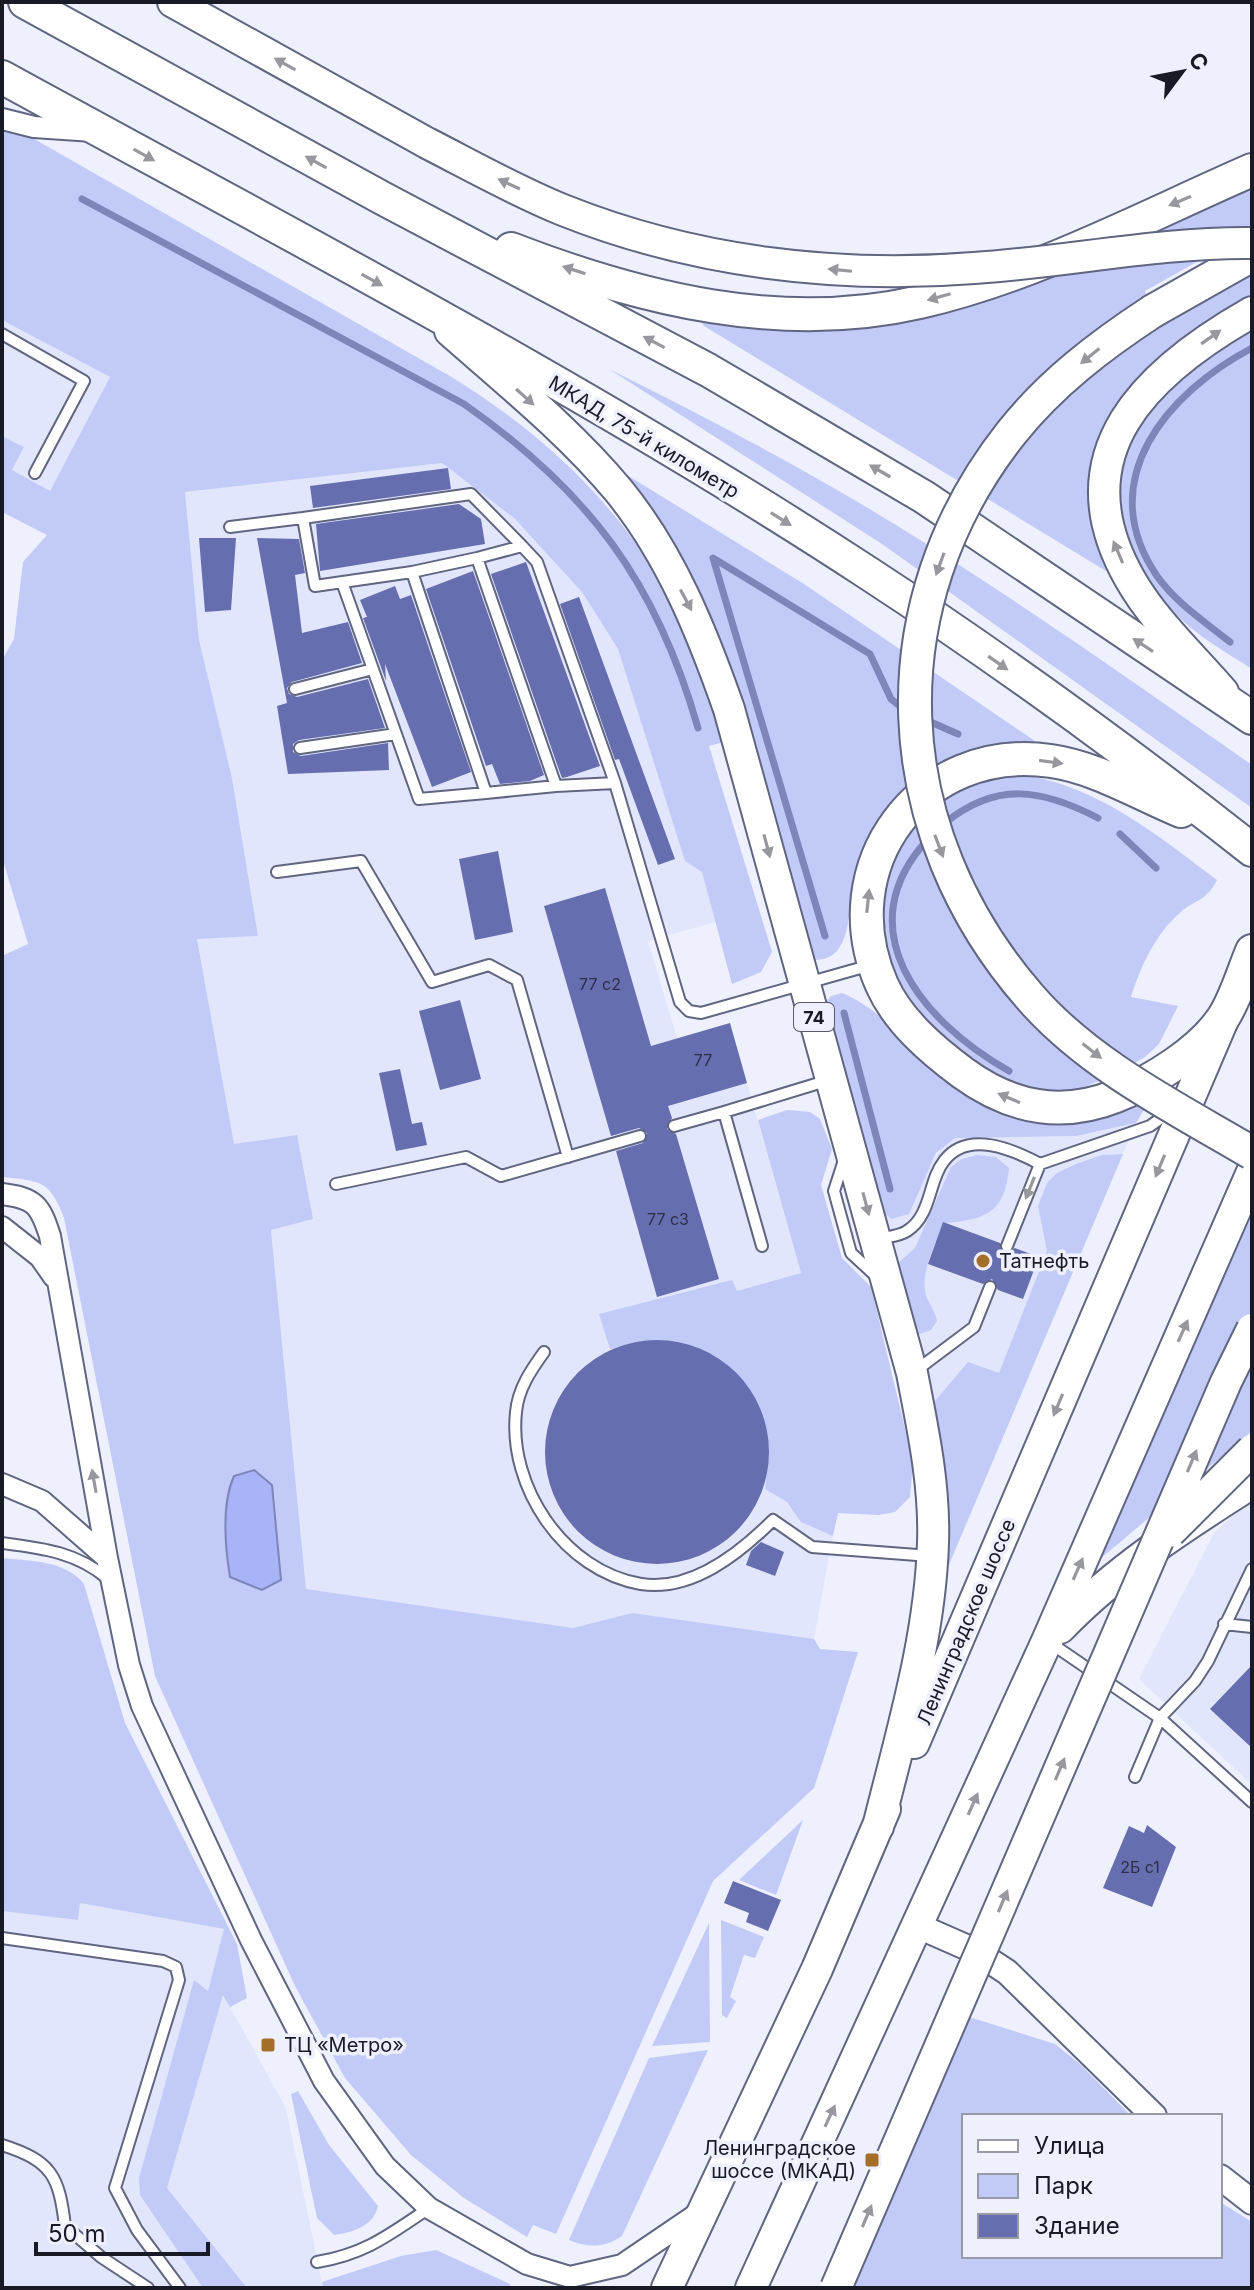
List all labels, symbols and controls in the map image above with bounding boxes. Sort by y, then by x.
north arrow [1142,32,1222,112]
text: С [1184,48,1214,75]
one-way arrow [274,58,297,71]
one-way arrow [133,148,155,162]
one-way arrow [305,155,327,169]
one-way arrow [497,177,521,191]
one-way arrow [1168,194,1192,208]
one-way arrow [562,263,586,276]
one-way arrow [827,263,852,276]
one-way arrow [361,273,383,287]
one-way arrow [926,291,950,304]
one-way arrow [1200,330,1221,345]
one-way arrow [643,335,665,349]
one-way arrow [1080,347,1100,364]
street label: МКАД, 75-й километр [544,371,744,503]
one-way arrow [516,388,535,406]
one-way arrow [868,464,891,478]
one-way arrow [770,512,792,526]
one-way arrow [1111,541,1124,564]
one-way arrow [933,552,946,576]
one-way arrow [679,588,692,611]
one-way arrow [1133,637,1154,652]
one-way arrow [987,655,1008,670]
one-way arrow [1039,756,1064,769]
one-way arrow [761,834,774,858]
one-way arrow [933,834,946,858]
one-way arrow [861,888,874,913]
house number: 77 с2 [579,974,621,994]
road number: 74 [794,1003,834,1031]
one-way arrow [1082,1043,1102,1059]
house number: 77 [694,1050,712,1070]
one-way arrow [997,1092,1021,1105]
one-way arrow [1154,1154,1167,1178]
one-way arrow [1024,1176,1037,1200]
one-way arrow [860,1193,873,1217]
house number: 77 с3 [647,1209,689,1229]
place label: Татнефть [999,1249,1089,1273]
marker: Татнефть [974,1252,992,1270]
one-way arrow [1176,1319,1189,1343]
one-way arrow [1052,1393,1065,1417]
one-way arrow [1185,1450,1198,1473]
one-way arrow [87,1468,99,1493]
street label: Ленинградское шоссе [912,1515,1020,1729]
one-way arrow [1072,1558,1085,1581]
one-way arrow [1054,1757,1067,1781]
one-way arrow [967,1792,980,1815]
house number: 2Б с1 [1120,1857,1160,1877]
one-way arrow [997,1889,1010,1913]
place label: ТЦ «Метро» [284,2033,404,2057]
marker: ТЦ «Метро» [259,2036,277,2054]
one-way arrow [823,2104,837,2127]
legend [962,2114,1222,2258]
text: Улица [1034,2131,1105,2160]
place label: Ленинградское шоссе (МКАД) [703,2136,856,2183]
marker: Ленинградское шоссе (МКАД) [863,2151,881,2169]
text: Парк [1034,2171,1093,2200]
one-way arrow [860,2205,873,2228]
scale bar [36,2206,208,2256]
text: Здание [1034,2211,1120,2240]
text: 50 m [48,2219,106,2248]

